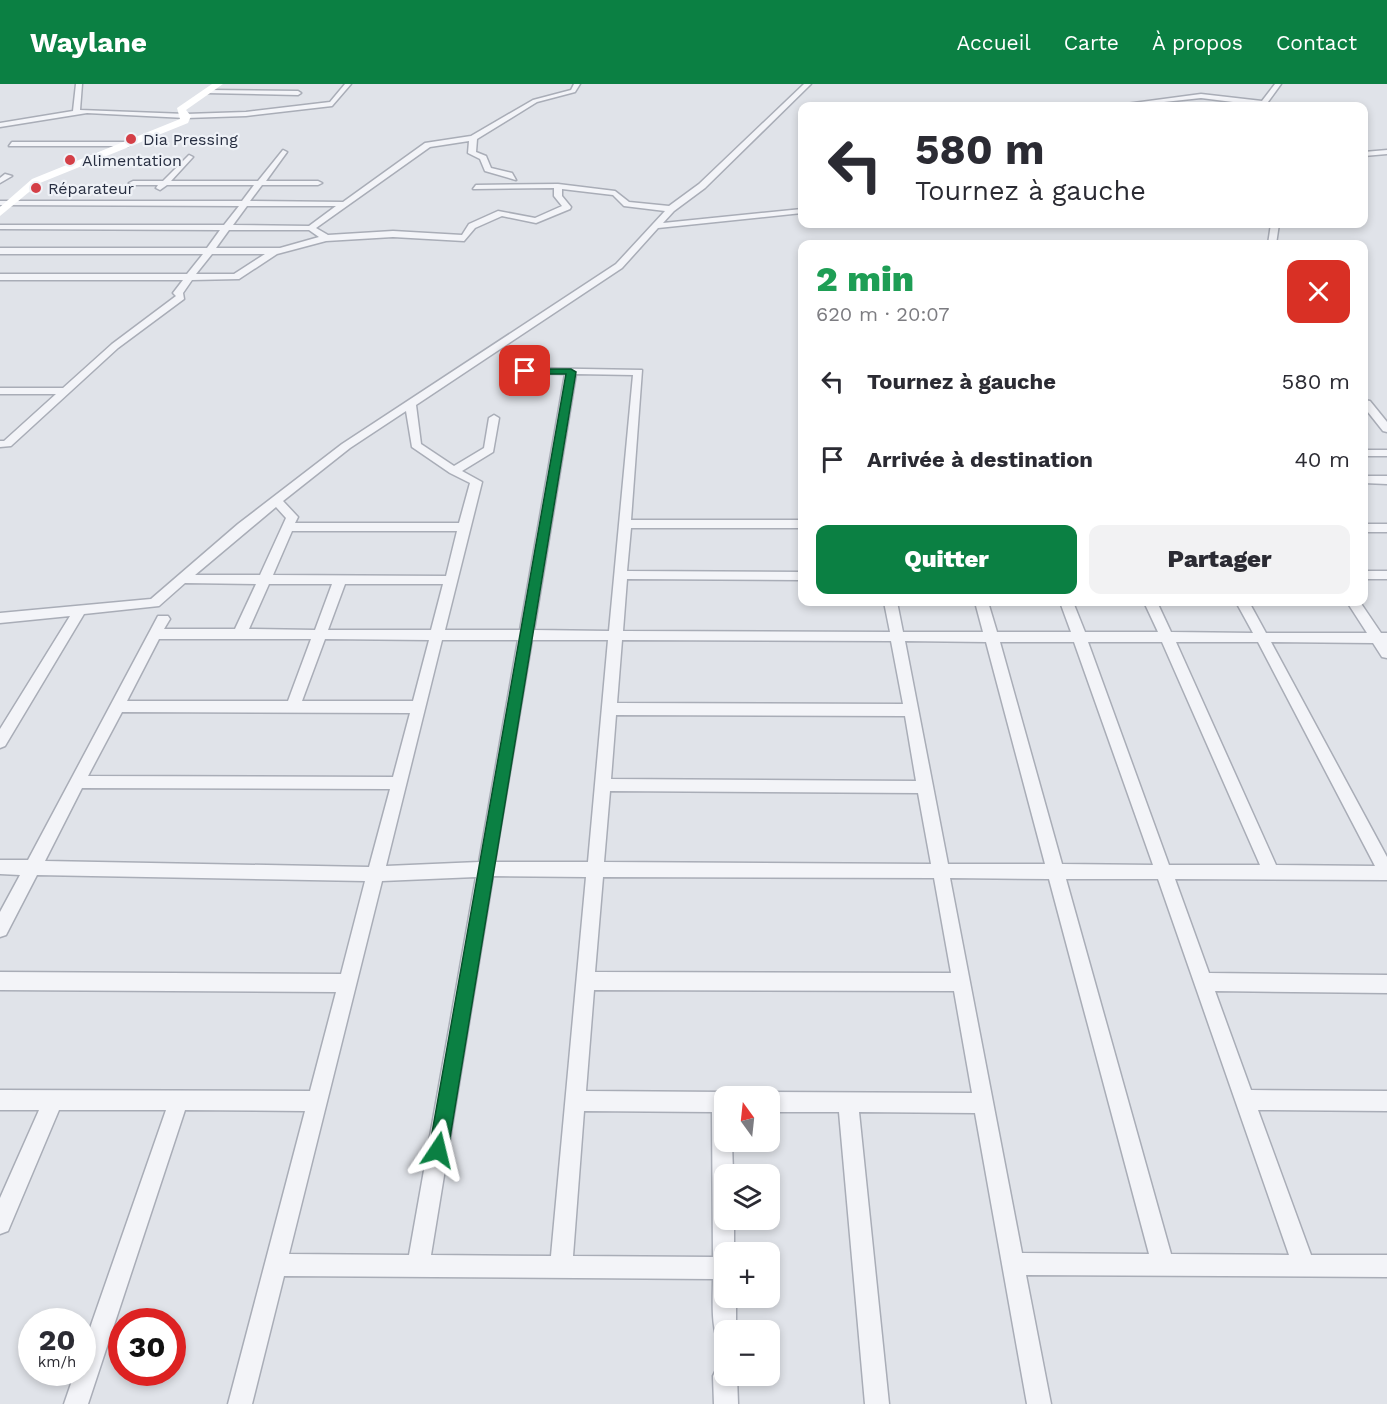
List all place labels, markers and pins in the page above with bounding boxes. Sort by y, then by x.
place label: Dia Pressing [143,130,238,149]
marker: Dia Pressing [124,132,138,146]
place label: Alimentation [82,151,182,170]
marker: Alimentation [63,153,77,167]
place label: Réparateur [48,179,135,198]
marker: Réparateur [29,181,43,195]
pin [499,345,550,396]

